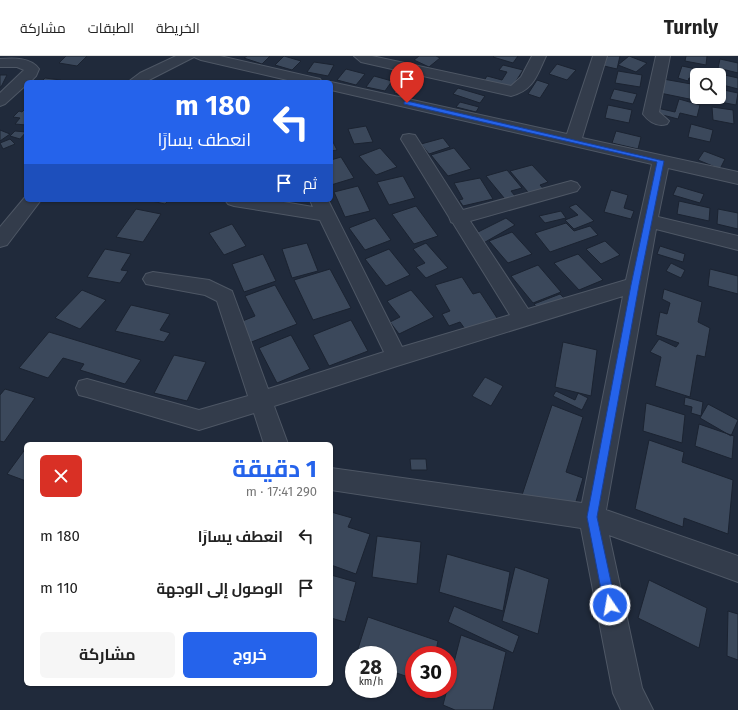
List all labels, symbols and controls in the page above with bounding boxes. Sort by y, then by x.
text: Turnly [664,16,718,39]
text: مشاركة [20,20,66,37]
text: الطبقات [88,20,134,37]
text: الخريطة [156,20,200,37]
pin [390,62,424,103]
icon: arrive [396,68,418,90]
map controls [690,68,726,104]
button: search [690,68,726,104]
text: 180 m [175,89,251,122]
icon: left [265,96,317,148]
text: انعطف يسارًا [157,129,251,151]
icon: arrive [273,172,295,194]
text: ثم [303,175,317,193]
button: close [40,455,82,497]
text: 1 دقيقة [232,455,317,483]
text: 290 m · 17:41 [246,484,317,499]
icon: left [295,525,317,547]
text: 180 m [40,527,80,545]
text: انعطف يسارًا [198,528,283,546]
icon: arrive [295,577,317,599]
text: 110 m [40,579,78,597]
text: الوصول إلى الوجهة [156,580,283,598]
position arrow [589,584,631,626]
button: مشاركة [40,632,175,678]
button: خروج [183,632,317,678]
speed limit sign: 30 [405,646,457,698]
text: 28 [360,655,382,679]
text: km/h [359,676,383,688]

